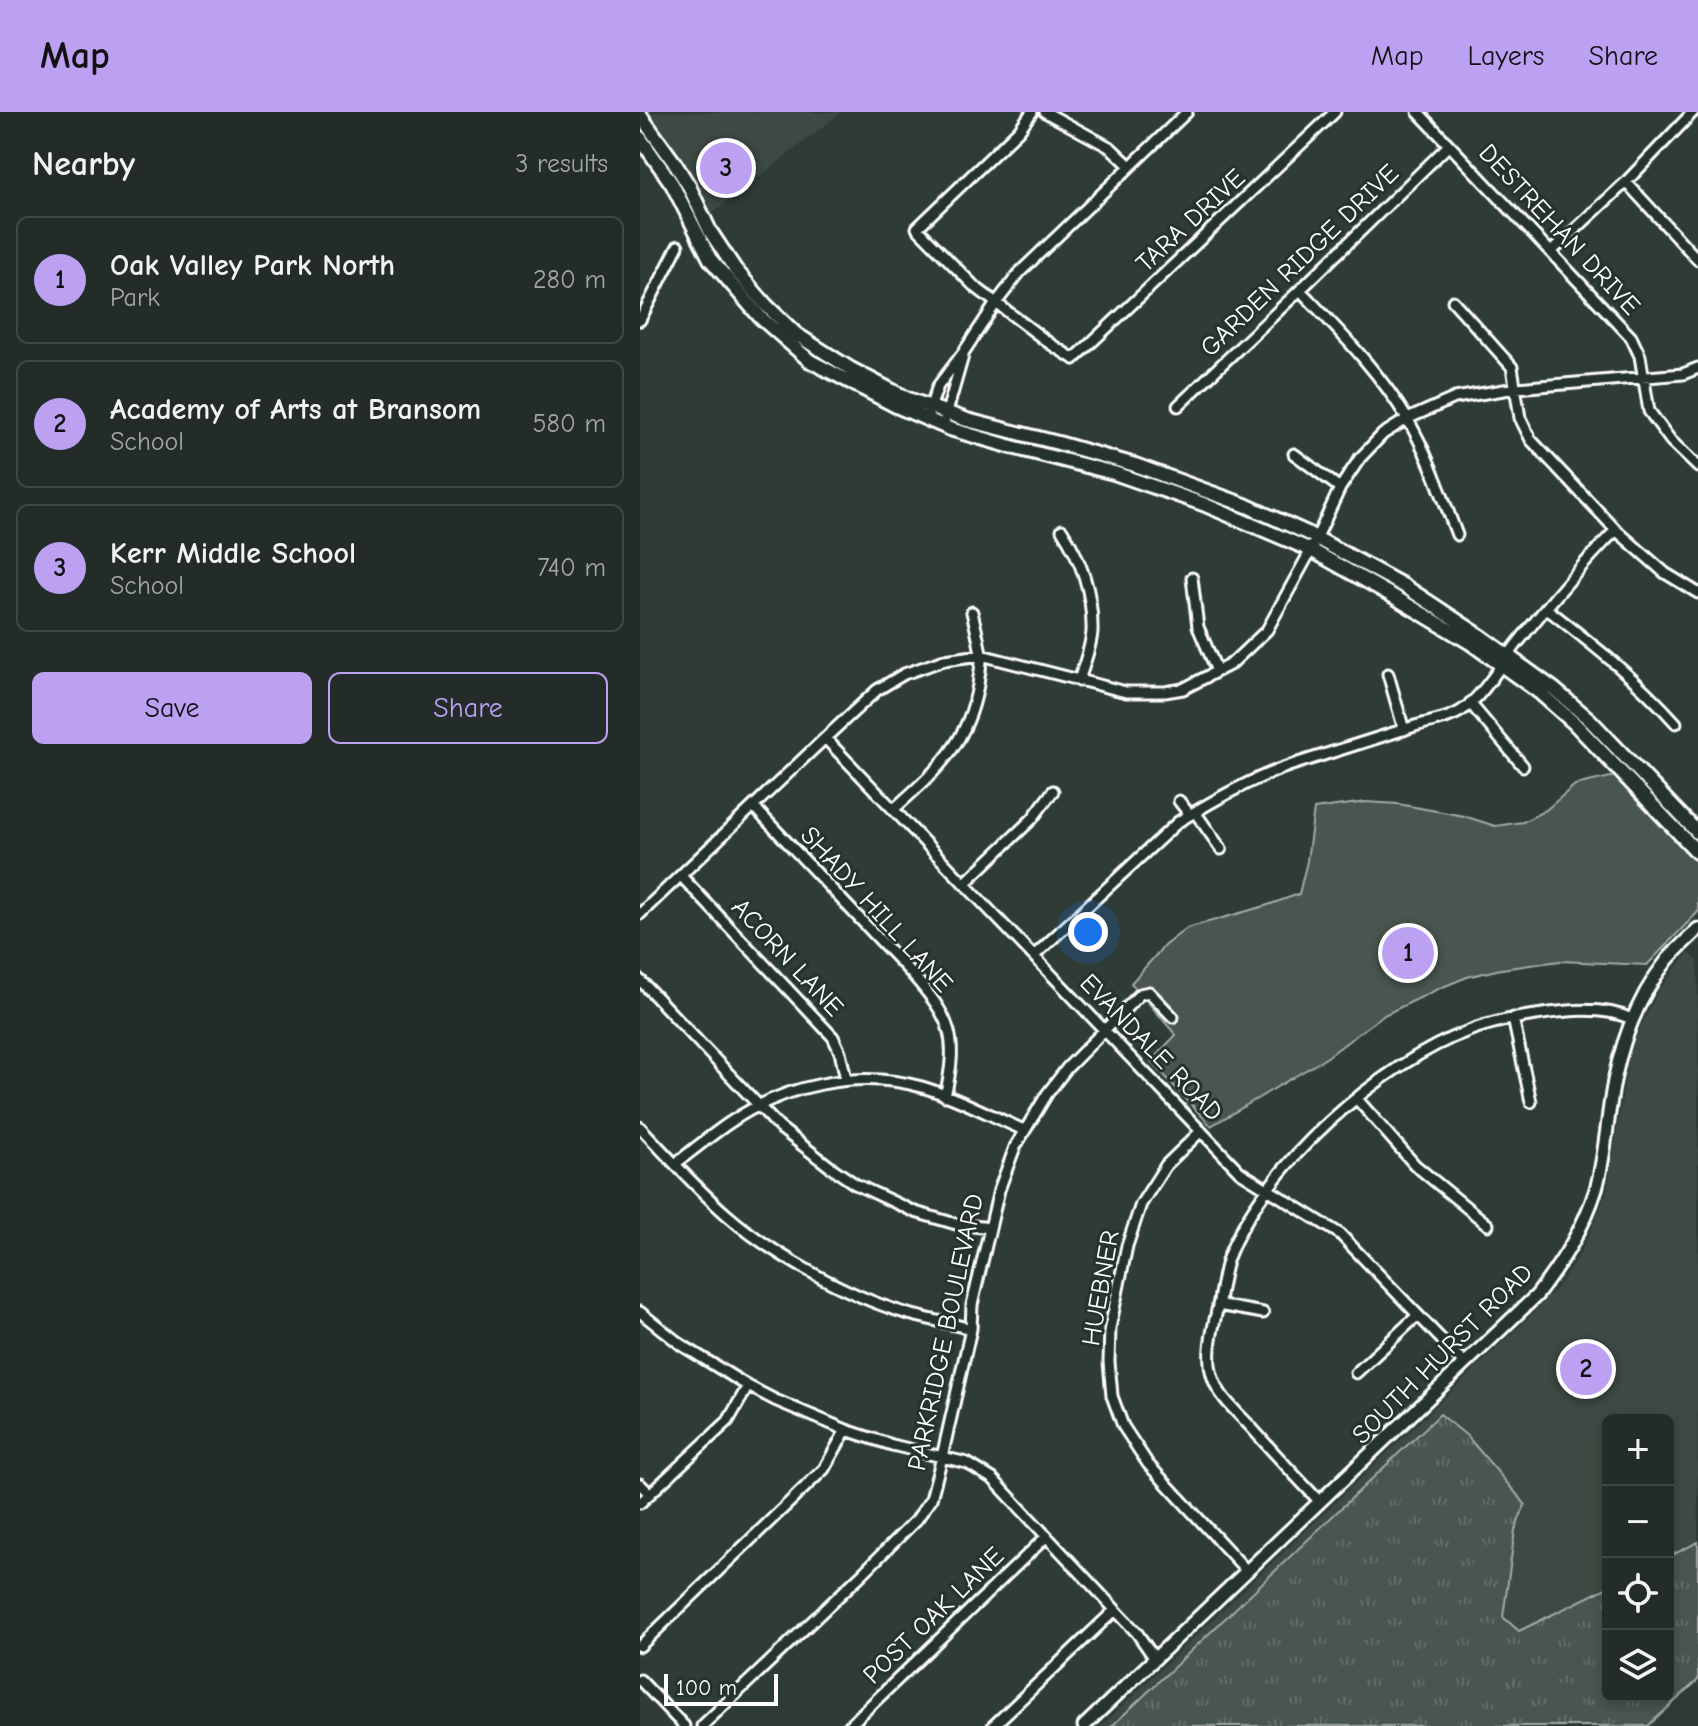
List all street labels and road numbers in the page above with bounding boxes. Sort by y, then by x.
street label: DESTREHAN DRIVE [1472,138,1646,321]
street label: GARDEN RIDGE DRIVE [1194,158,1405,363]
street label: TARA DRIVE [1130,163,1251,279]
street label: SHADY HILL LANE [794,821,958,999]
street label: ACORN LANE [725,893,849,1023]
street label: EVANDALE ROAD [1074,968,1229,1127]
street label: PARKRIDGE BOULEVARD [902,1191,990,1473]
street label: HUEBNER [1076,1228,1126,1348]
street label: SOUTH HURST ROAD [1346,1257,1539,1450]
street label: POST OAK LANE [857,1541,1010,1690]

